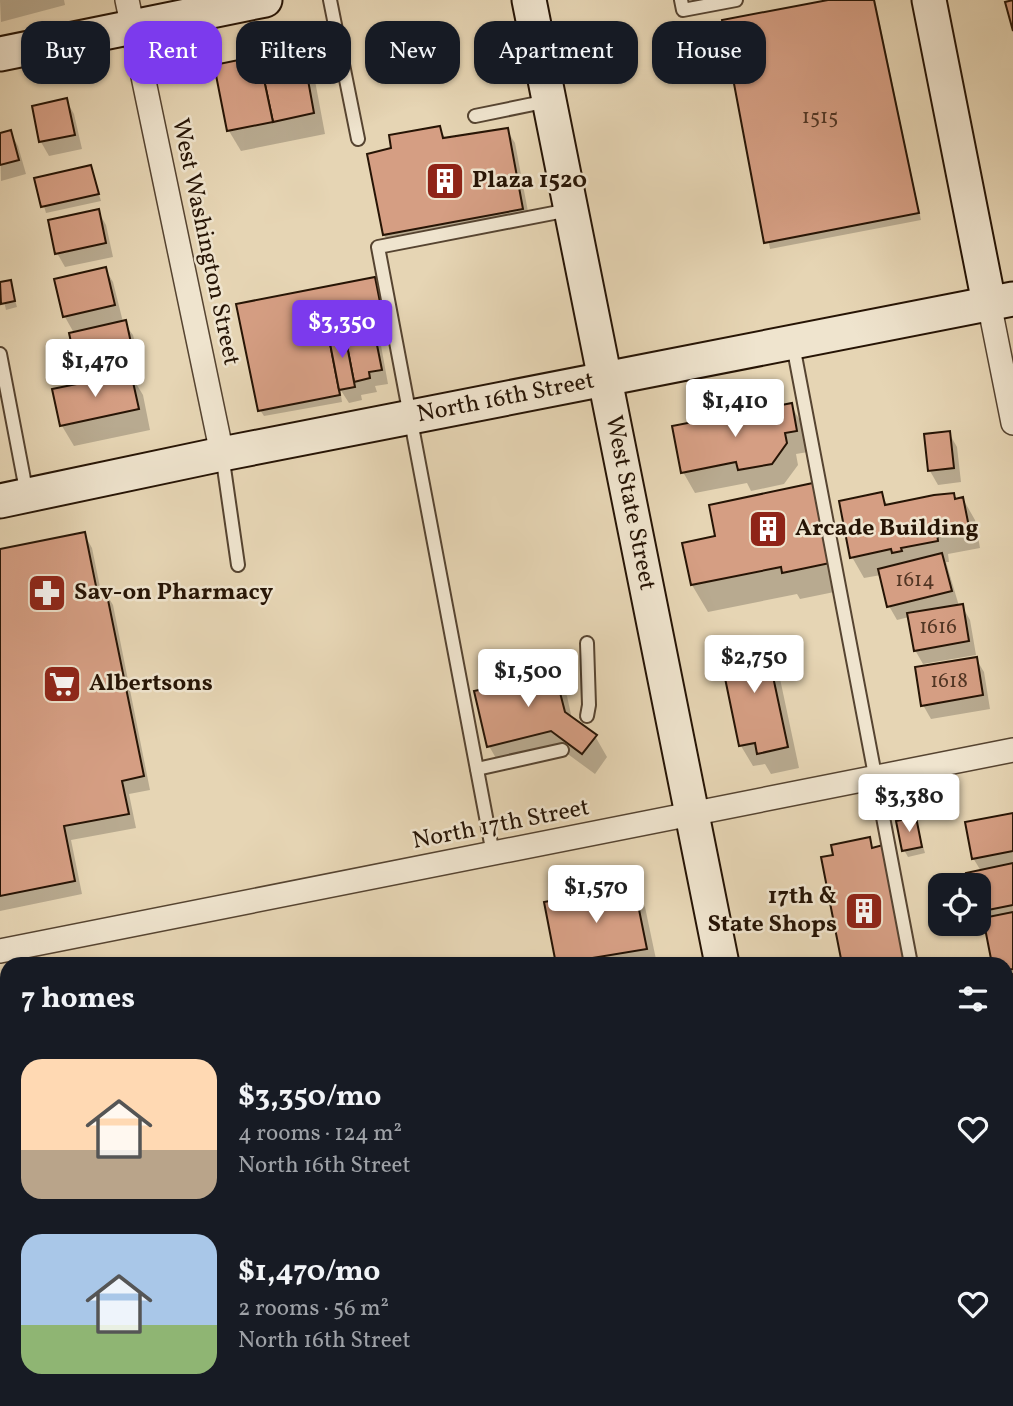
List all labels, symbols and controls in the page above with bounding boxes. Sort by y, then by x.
chip: Buy [21,21,110,84]
chip: Rent [124,21,222,84]
chip: Filters [236,21,351,84]
chip: New [365,21,460,84]
chip: Apartment [474,21,638,84]
chip: House [652,21,766,84]
house number: 1515 [802,103,838,132]
street label: West Washington Street [162,115,248,369]
building icon: Plaza 1520 [424,160,466,202]
place label: Plaza 1520 [472,164,587,198]
pin: $3,350 [285,300,399,360]
text: $3,350 [308,307,376,339]
pin: $1,470 [38,340,152,399]
text: $1,470 [62,346,128,378]
street label: North 16th Street [414,364,597,432]
pin: $1,410 [678,380,792,439]
text: $1,410 [702,386,768,418]
street label: West State Street [596,413,664,593]
building icon: Arcade Building [747,508,789,550]
place label: Arcade Building [795,512,979,546]
house number: 1614 [895,566,935,595]
pharmacy icon: Sav-on Pharmacy [26,572,68,614]
place label: Sav-on Pharmacy [74,576,274,610]
house number: 1616 [919,613,957,642]
pin: $2,750 [697,636,811,695]
text: $2,750 [721,642,787,674]
pin: $1,500 [471,650,585,709]
text: $1,500 [494,656,562,688]
supermarket icon: Albertsons [41,663,83,705]
place label: Albertsons [89,667,213,701]
house number: 1618 [930,667,968,696]
pin: $3,380 [852,774,966,834]
text: $3,380 [874,781,944,813]
street label: North 17th Street [410,791,592,859]
pin: $1,570 [539,866,653,925]
text: $1,570 [564,872,628,904]
map controls [928,873,991,936]
button: locate [928,873,991,936]
place label: 17th & State Shops [707,880,837,942]
building icon: 17th & State Shops [843,890,885,932]
text: 7 homes [21,978,135,1020]
icon: filters [954,980,992,1018]
text: $3,350/mo [238,1076,381,1118]
icon: home [77,1087,161,1171]
icon: heart [954,1110,992,1148]
text: 4 rooms · 124 m² [238,1118,402,1150]
text: North 16th Street [238,1150,411,1182]
text: $1,470/mo [238,1251,381,1293]
icon: home [77,1262,161,1346]
icon: heart [954,1285,992,1323]
text: 2 rooms · 56 m² [238,1293,389,1325]
text: North 16th Street [238,1325,411,1357]

